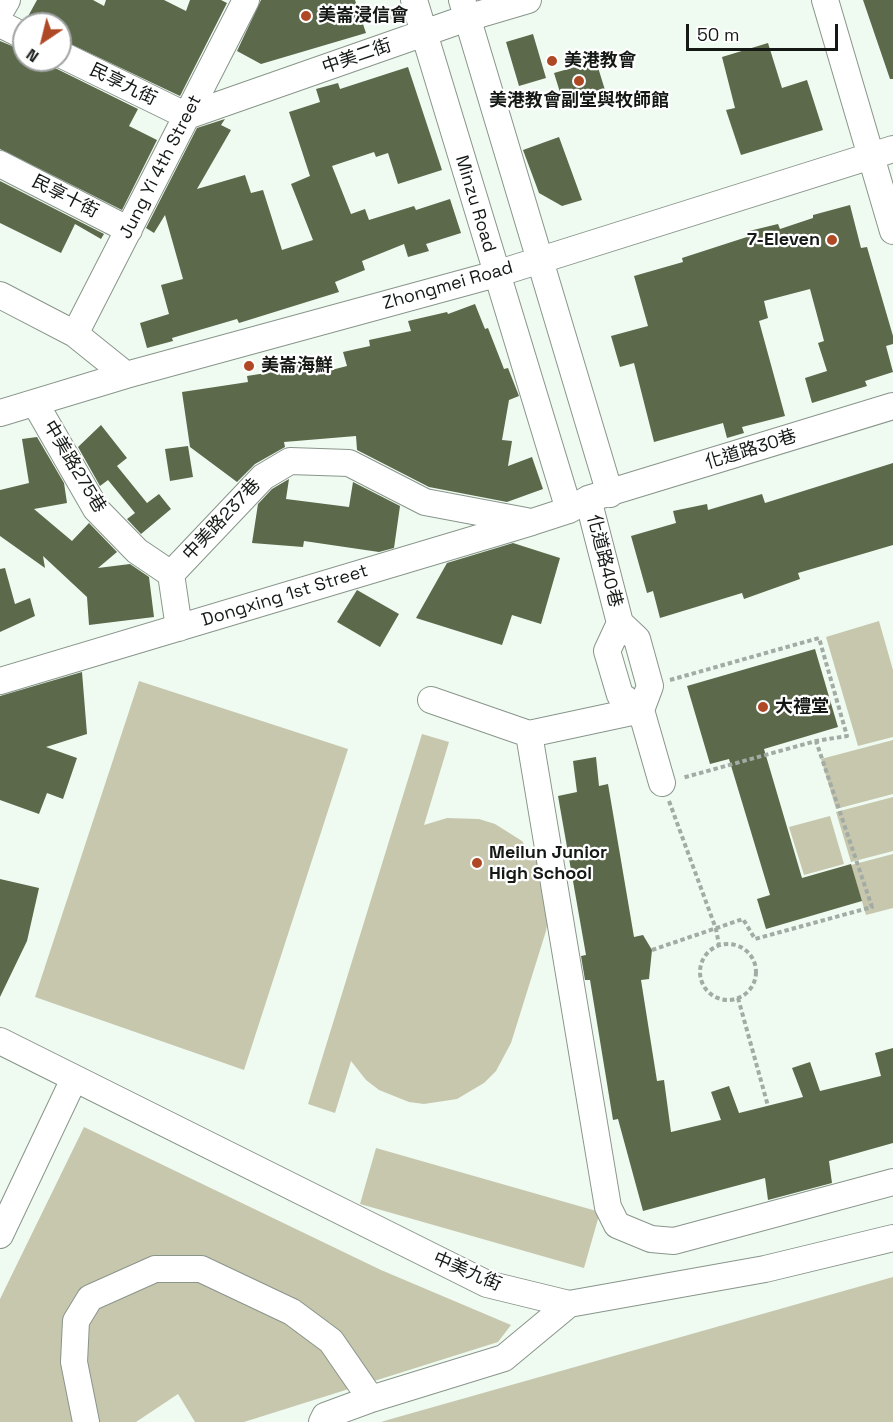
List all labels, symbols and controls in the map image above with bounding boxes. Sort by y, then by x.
place label: 美崙浸信會 [318,5,408,27]
marker: 美崙浸信會 [299,9,313,23]
north arrow [12,12,72,72]
scale bar [689,12,840,50]
text: 50 m [697,23,739,46]
street label: 中美二街 [319,35,395,79]
text: N [22,44,43,67]
place label: 美港教會 [564,50,636,72]
marker: 美港教會 [545,54,559,68]
street label: 民享九街 [86,60,160,110]
marker: 美港教會副堂與牧師館 [572,74,586,88]
place label: 美港教會副堂與牧師館 [489,90,669,112]
street label: Jung Yi 4th Street [115,91,207,243]
street label: Minzu Road [450,153,500,255]
street label: 民享十街 [28,171,102,223]
place label: 7-Eleven [747,229,820,251]
marker: 7-Eleven [825,233,839,247]
street label: Zhongmei Road [380,257,516,315]
place label: 美崙海鮮 [261,355,333,377]
marker: 美崙海鮮 [242,359,256,373]
street label: 中美路275巷 [38,417,110,517]
street label: 化道路30巷 [703,426,799,474]
street label: 中美路237巷 [179,475,265,565]
street label: 化道路40巷 [582,512,626,610]
street label: Dongxing 1st Street [199,560,371,632]
place label: 大禮堂 [775,696,829,718]
marker: 大禮堂 [756,700,770,714]
place label: Meilun Junior High School [489,842,607,884]
marker: Meilun Junior High School [470,856,484,870]
street label: 中美九街 [430,1248,504,1296]

